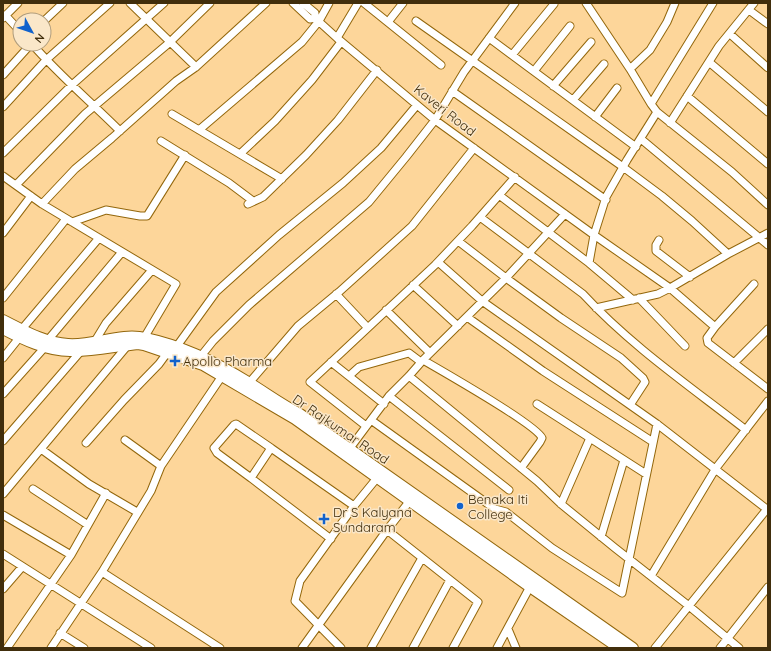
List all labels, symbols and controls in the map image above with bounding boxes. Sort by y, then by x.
north arrow [12,12,52,52]
text: N [32,31,48,46]
street label: Kaveri Road [411,81,479,139]
place label: Apollo Pharma [183,353,272,369]
marker: Apollo Pharma [170,356,180,366]
street label: Dr Rajkumar Road [290,391,392,467]
place label: Benaka Iti College [468,491,528,522]
marker: Benaka Iti College [455,501,465,511]
place label: Dr S Kalyana Sundaram [333,504,412,535]
marker: Dr S Kalyana Sundaram [318,513,330,525]

